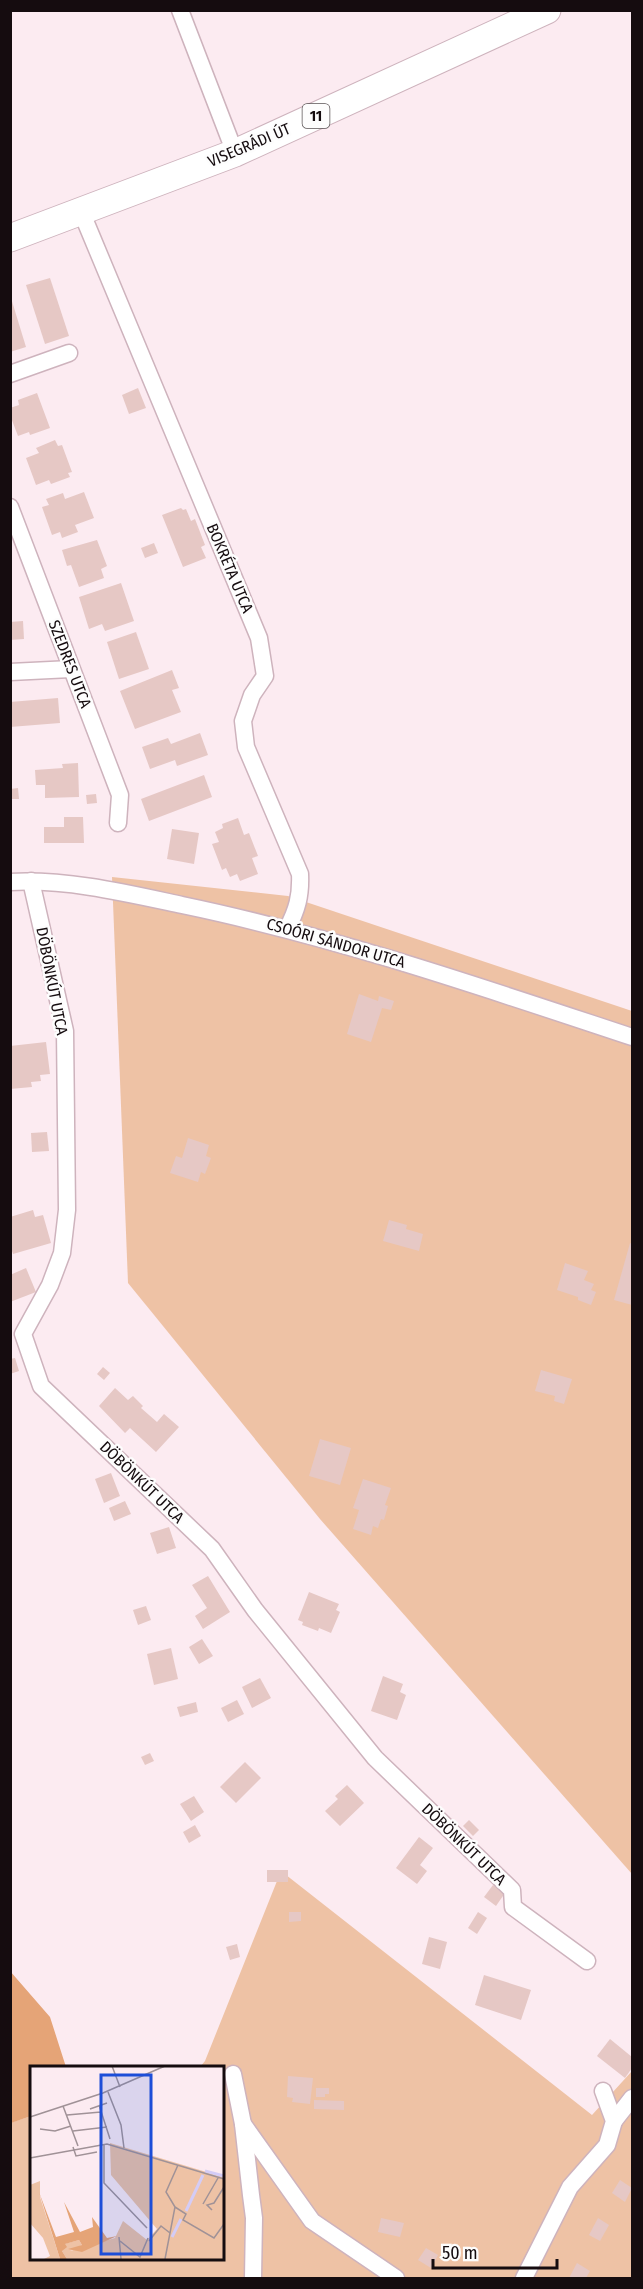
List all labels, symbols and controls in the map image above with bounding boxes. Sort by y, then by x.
road number: 11 [302,104,330,128]
street label: VISEGRÁDI ÚT [205,119,294,171]
street label: BOKRÉTA UTCA [203,521,258,616]
street label: SZEDRES UTCA [45,617,96,711]
street label: CSOÓRI SÁNDOR UTCA [264,914,408,972]
street label: DÖBÖNKÚT UTCA [32,925,72,1037]
street label: DÖBÖNKÚT UTCA [96,1437,188,1527]
street label: DÖBÖNKÚT UTCA [418,1799,510,1889]
inset map [30,2066,224,2259]
scale bar [433,2232,558,2270]
text: 50 m [442,2242,478,2264]

